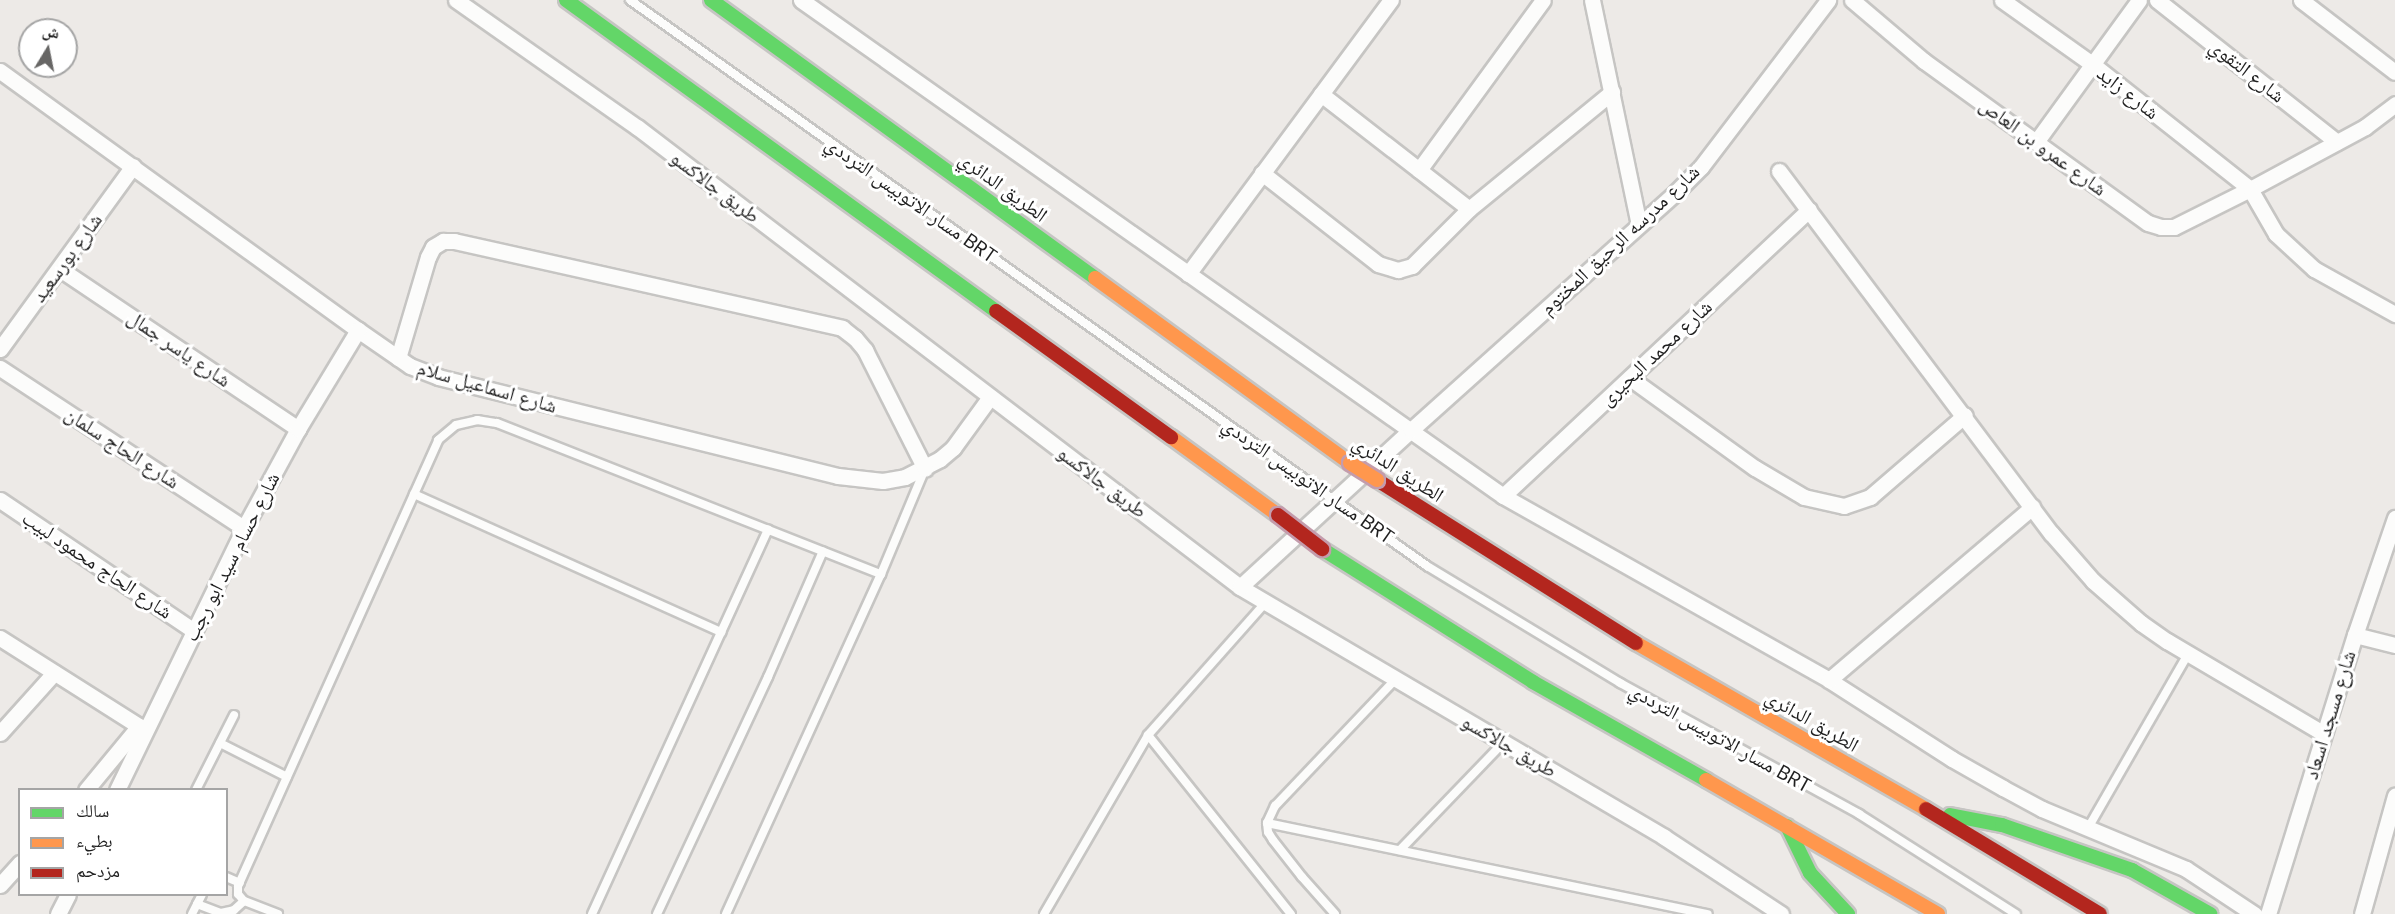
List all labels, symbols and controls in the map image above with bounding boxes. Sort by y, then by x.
north arrow [18,18,78,78]
text: ش [41,20,61,44]
street label: شارع التقوي [2205,34,2289,108]
street label: شارع زايد [2092,61,2164,125]
street label: شارع عمرو بن العاص [1975,93,2111,201]
street label: مسار الاتوبيس الترددي BRT [821,132,1001,268]
street label: طريق جالاكسو [666,146,764,228]
street label: الطريق الدائري [954,147,1052,227]
street label: شارع مدرسه الرحيق المختوم [1535,160,1705,320]
street label: شارع بورسعيد [27,209,107,307]
street label: شارع محمد البحيرى [1595,295,1717,411]
street label: شارع ياسر جمال [123,306,235,392]
street label: شارع اسماعيل سلام [414,356,560,418]
street label: شارع الحاج سلمان [60,402,184,494]
street label: مسار الاتوبيس الترددي BRT [1218,413,1398,549]
street label: الطريق الدائري [1348,431,1448,507]
street label: طريق جالاكسو [1053,441,1151,523]
street label: شارع حسام سيد ابو رجب [179,469,285,645]
street label: شارع الحاج محمود لبيب [17,506,177,624]
street label: شارع مسجد اسعاد [2299,648,2361,782]
street label: مسار الاتوبيس الترددي BRT [1625,678,1815,798]
street label: الطريق الدائري [1761,685,1863,757]
street label: طريق جالاكسو [1457,709,1561,783]
legend [18,788,228,896]
text: سالك [76,799,109,823]
text: بطيء [76,829,113,853]
text: مزدحم [76,859,120,883]

